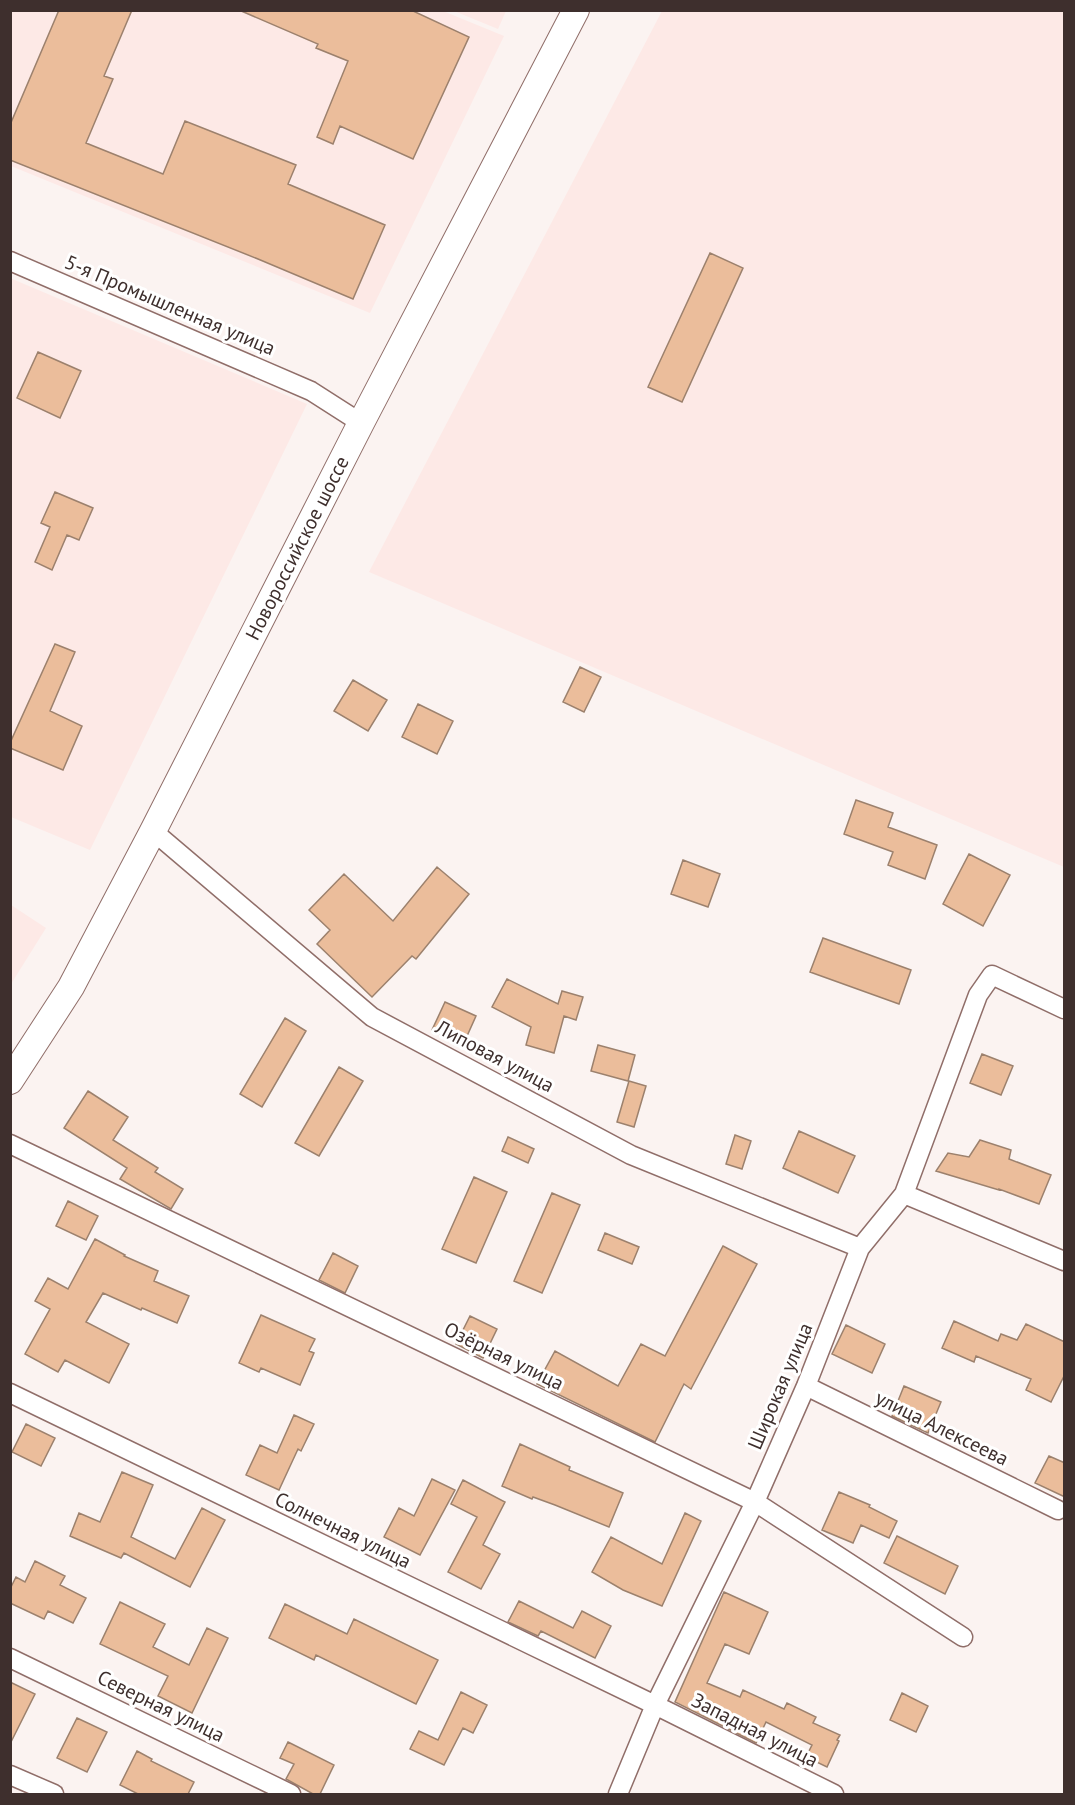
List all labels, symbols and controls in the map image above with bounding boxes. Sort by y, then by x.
street label: 5-я Промышленная улица [61,249,279,361]
street label: Новороссийское шоссе [239,452,355,644]
street label: Липовая улица [430,1013,559,1098]
street label: Озёрная улица [440,1316,568,1396]
street label: Широкая улица [742,1319,818,1453]
street label: улица Алексеева [871,1384,1013,1472]
street label: Солнечная улица [271,1486,415,1574]
street label: Северная улица [93,1664,229,1748]
street label: Западная улица [687,1687,823,1773]

